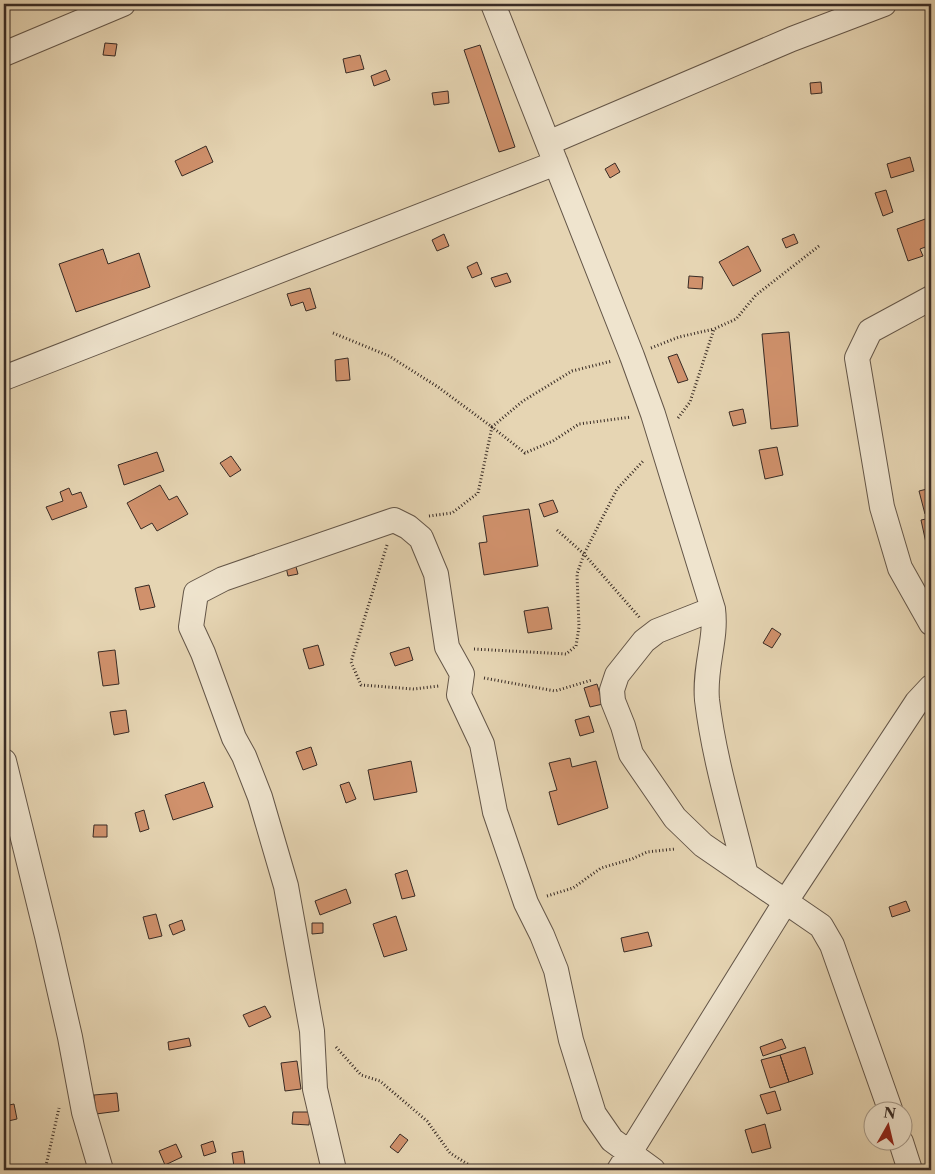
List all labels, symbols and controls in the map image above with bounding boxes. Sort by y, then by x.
north arrow [862,1102,912,1152]
text: N [883,1103,897,1123]

